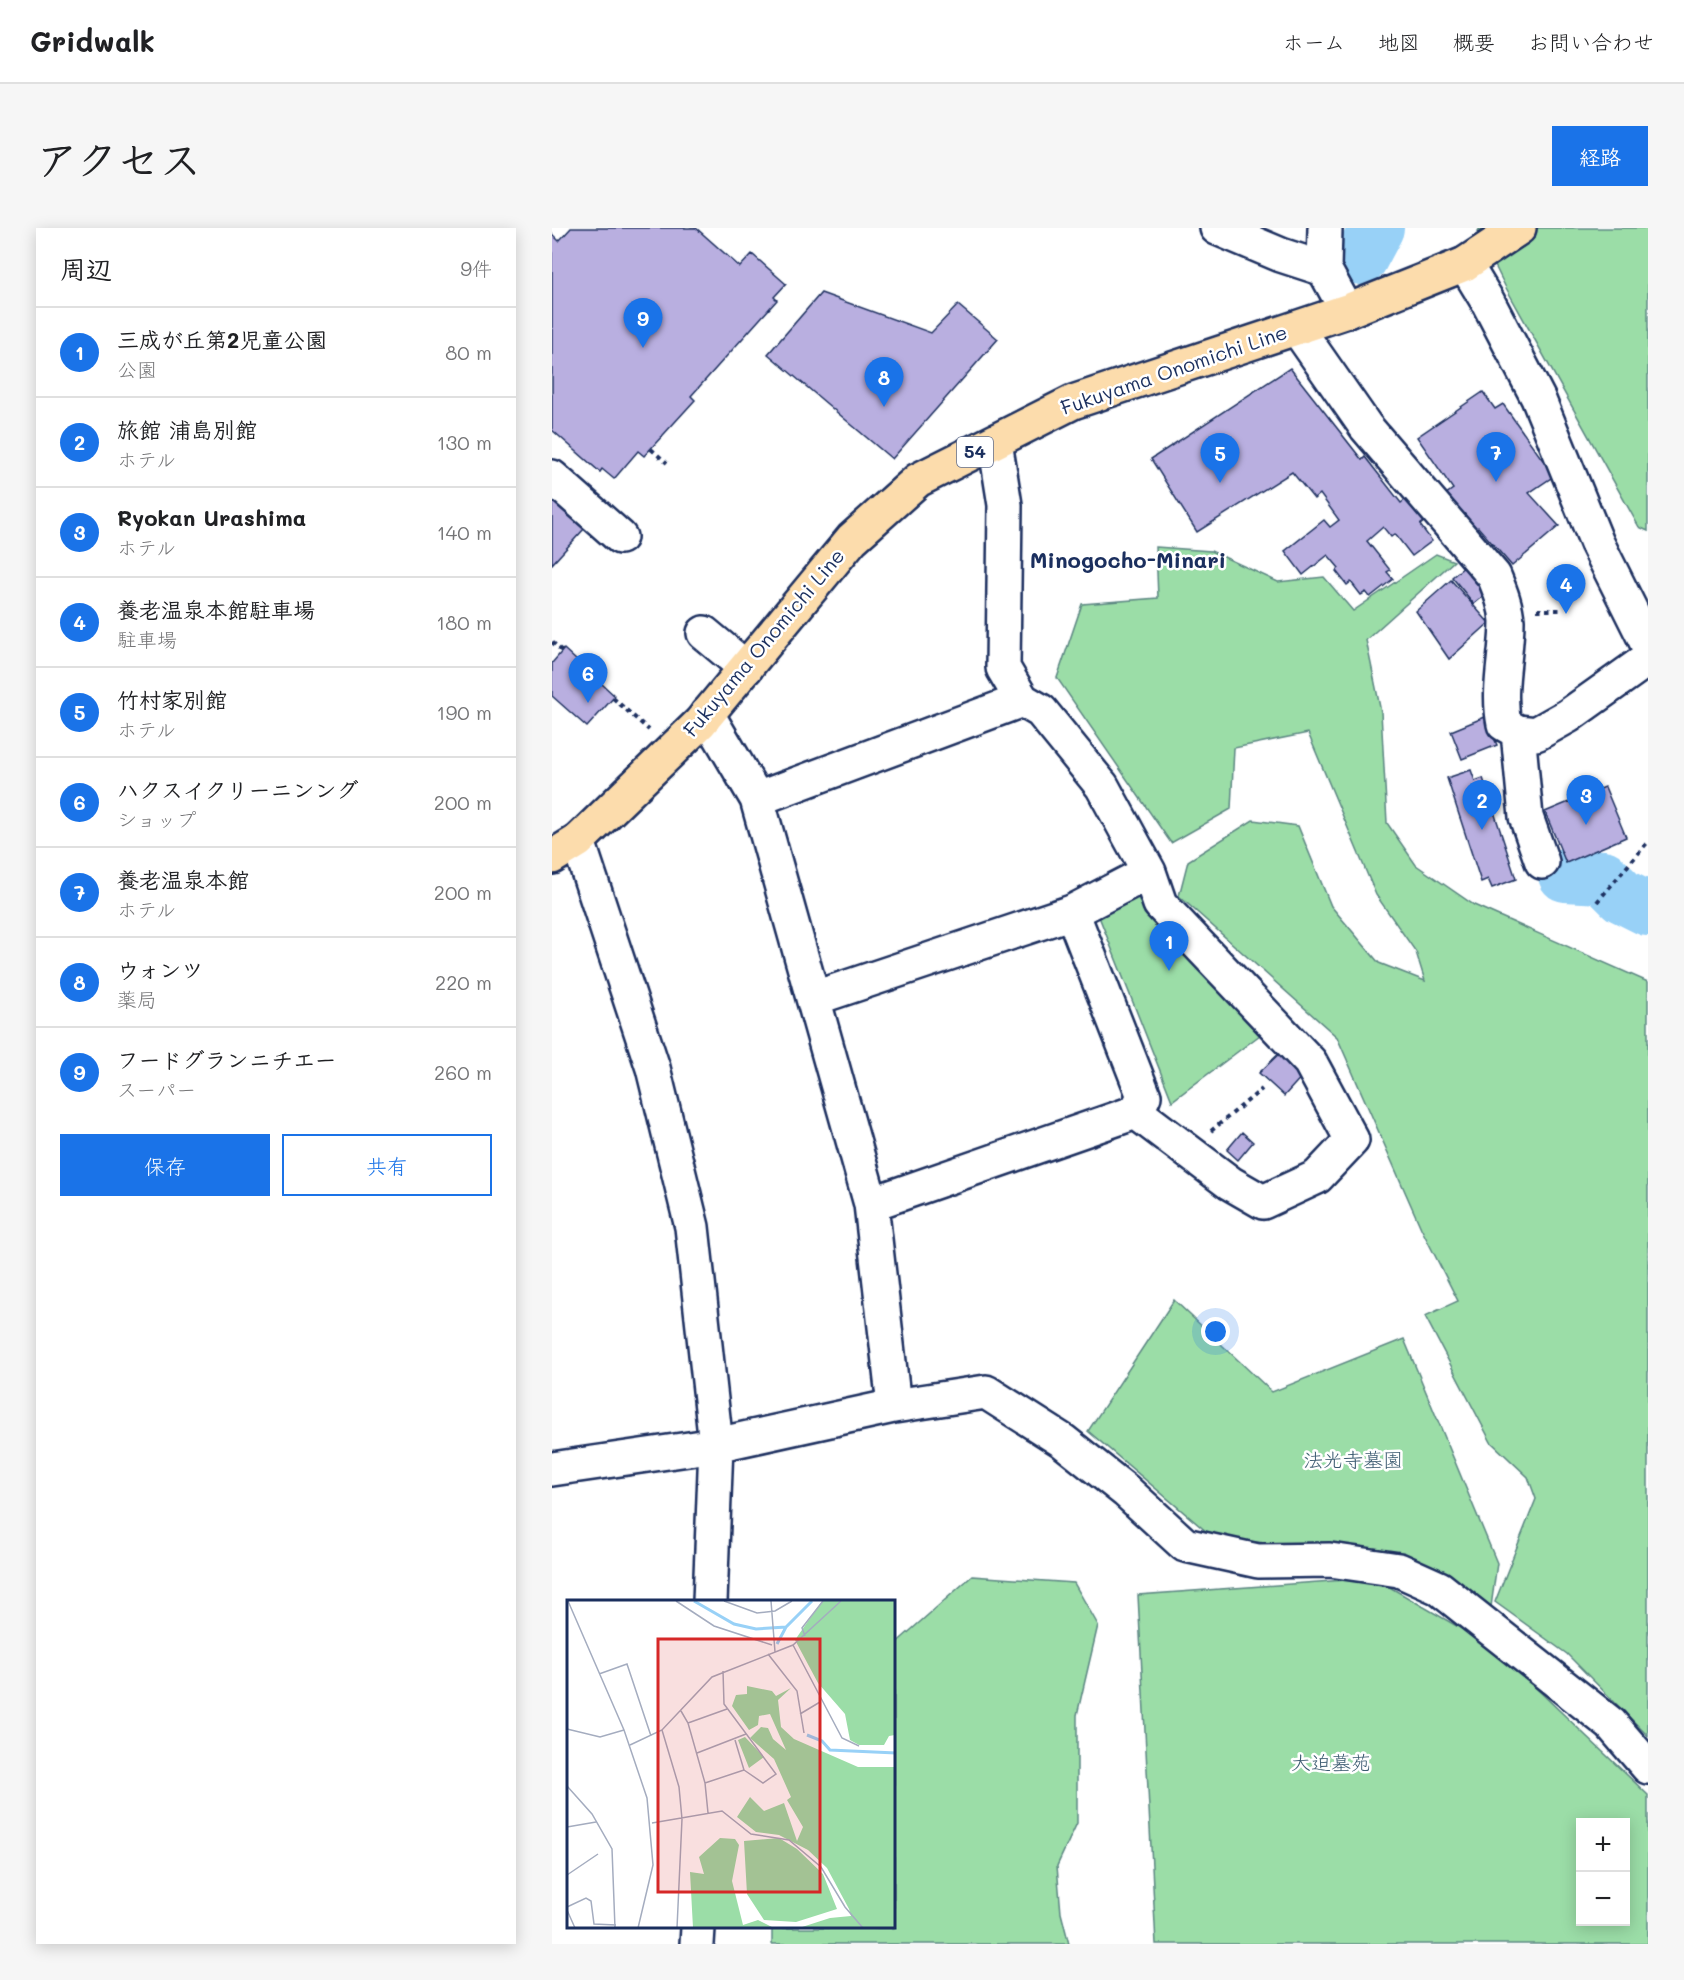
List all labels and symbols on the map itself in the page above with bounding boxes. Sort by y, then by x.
pin: 9 [624,298,662,348]
street label: Fukuyama Onomichi Line [1057,318,1290,420]
pin: 8 [864,358,904,407]
pin: 7 [1476,432,1516,482]
pin: 5 [1200,434,1240,483]
road number: 54 [957,437,993,467]
street label: Fukuyama Onomichi Line [677,543,850,742]
district label: Minogocho-Minari [1030,545,1226,574]
pin: 4 [1546,564,1586,614]
pin: 6 [568,654,608,703]
pin: 3 [1566,776,1606,825]
pin: 2 [1462,780,1502,830]
pin: 1 [1150,922,1188,971]
your location [1201,1317,1230,1346]
park label: 法光寺墓園 [1303,1446,1403,1472]
inset map [567,1600,896,1929]
park label: 大迫墓苑 [1291,1749,1371,1775]

